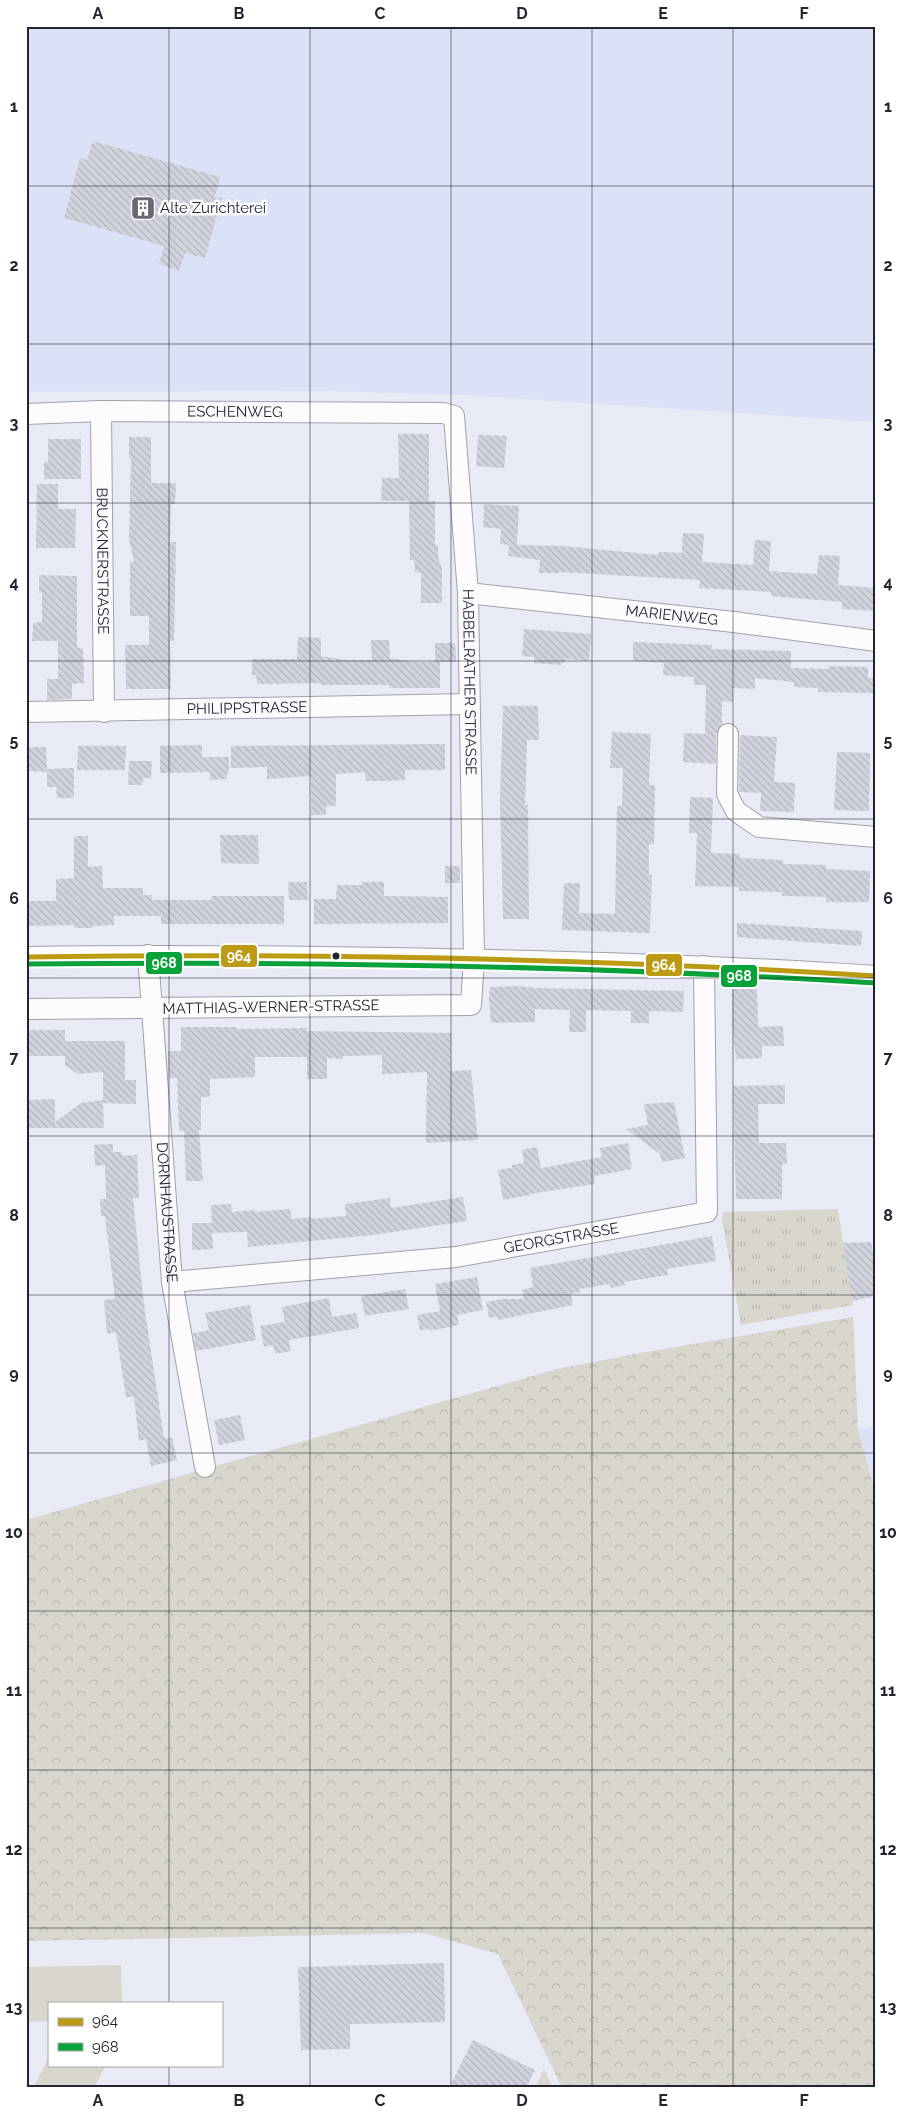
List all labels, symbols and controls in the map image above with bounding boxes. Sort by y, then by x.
text: A [93,4,104,23]
text: B [234,4,245,23]
text: C [375,4,386,23]
text: D [516,4,528,23]
text: E [658,4,668,23]
text: F [799,4,809,23]
text: 1 [10,97,18,116]
text: 1 [884,97,892,116]
building icon: Alte Zurichterei [130,195,156,221]
place label: Alte Zurichterei [160,199,266,217]
text: 2 [9,256,19,275]
text: 2 [883,256,893,275]
street label: ESCHENWEG [187,403,283,421]
text: 3 [10,414,19,433]
text: 3 [884,414,893,433]
street label: BRUCKNERSTRASSE [93,487,112,635]
text: 4 [9,573,19,592]
text: 4 [883,573,893,592]
street label: HABBELRATHER STRASSE [459,589,480,775]
street label: MARIENWEG [625,601,719,629]
street label: PHILIPPSTRASSE [186,698,307,718]
text: 5 [10,731,19,750]
text: 5 [884,731,893,750]
text: 6 [9,889,19,908]
text: 6 [883,889,893,908]
line badge: 964 [220,944,258,968]
text: 964 [227,948,251,964]
line badge: 968 [145,951,183,975]
unlabelled marker [331,951,341,961]
line badge: 964 [645,953,683,977]
text: 968 [151,955,177,971]
text: 964 [652,957,676,973]
line badge: 968 [720,964,758,988]
text: 968 [726,968,752,984]
street label: MATTHIAS-WERNER-STRASSE [162,996,380,1018]
text: 7 [10,1048,19,1067]
text: 7 [884,1048,893,1067]
street label: DORNHAUSTRASSE [153,1141,181,1283]
text: 8 [9,1206,19,1225]
text: 8 [883,1206,893,1225]
street label: GEORGSTRASSE [502,1219,620,1257]
text: 9 [9,1364,19,1383]
text: 9 [883,1364,893,1383]
text: 10 [5,1523,23,1542]
text: 10 [879,1523,897,1542]
text: 11 [6,1681,22,1700]
text: 11 [880,1681,896,1700]
text: 12 [6,1840,22,1859]
text: 12 [880,1840,896,1859]
text: 13 [6,1998,22,2017]
text: 13 [880,1998,896,2017]
legend [48,2002,222,2066]
text: 964 [92,2012,118,2030]
text: 968 [92,2038,119,2056]
text: A [93,2091,104,2110]
text: B [234,2091,245,2110]
text: C [375,2091,386,2110]
text: D [516,2091,528,2110]
text: E [658,2091,668,2110]
text: F [799,2091,809,2110]

